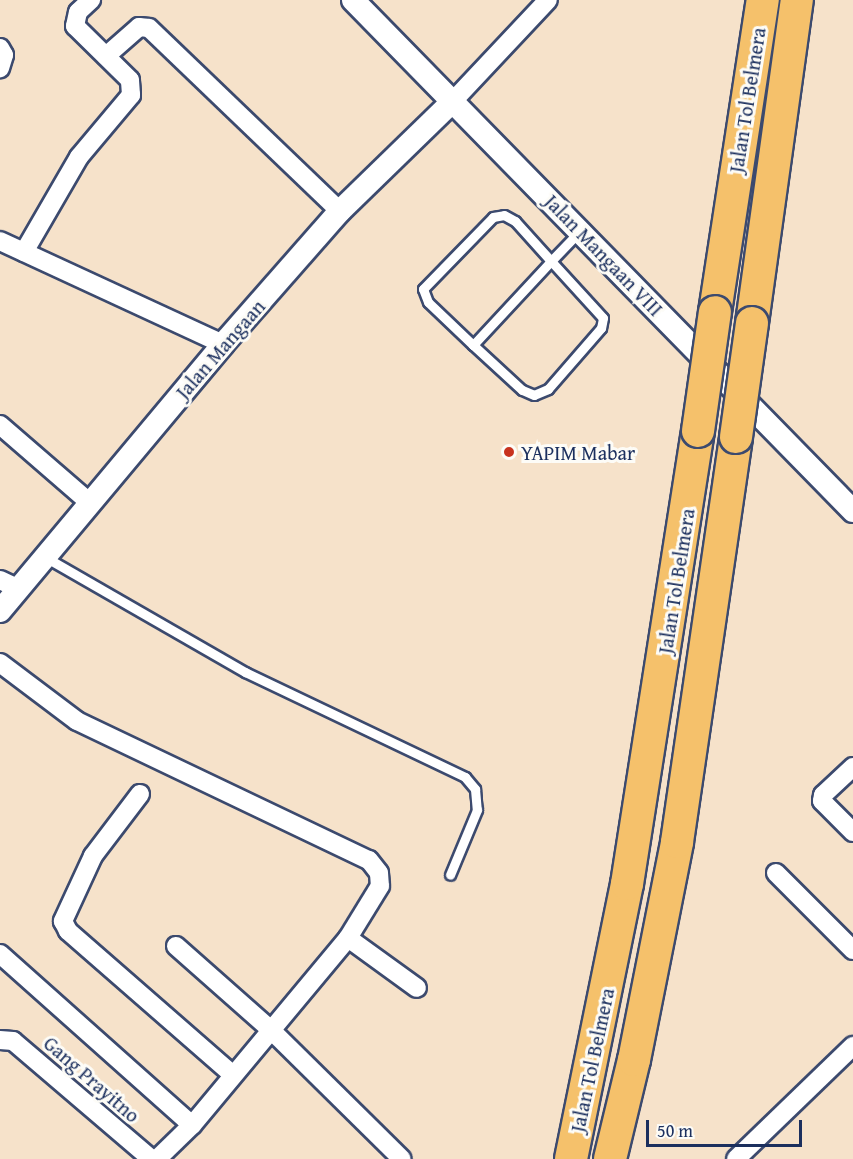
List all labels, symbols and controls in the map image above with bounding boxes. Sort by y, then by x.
street label: Jalan Tol Belmera [724,26,770,174]
street label: Jalan Mangaan VIII [540,189,668,321]
street label: Jalan Mangaan [170,294,270,404]
place label: YAPIM Mabar [521,440,635,464]
marker: YAPIM Mabar [502,445,516,459]
street label: Jalan Tol Belmera [653,507,699,655]
street label: Jalan Tol Belmera [565,986,619,1134]
street label: Gang Prayitno [39,1031,145,1127]
scale bar [649,1108,805,1146]
text: 50 m [657,1117,693,1144]

